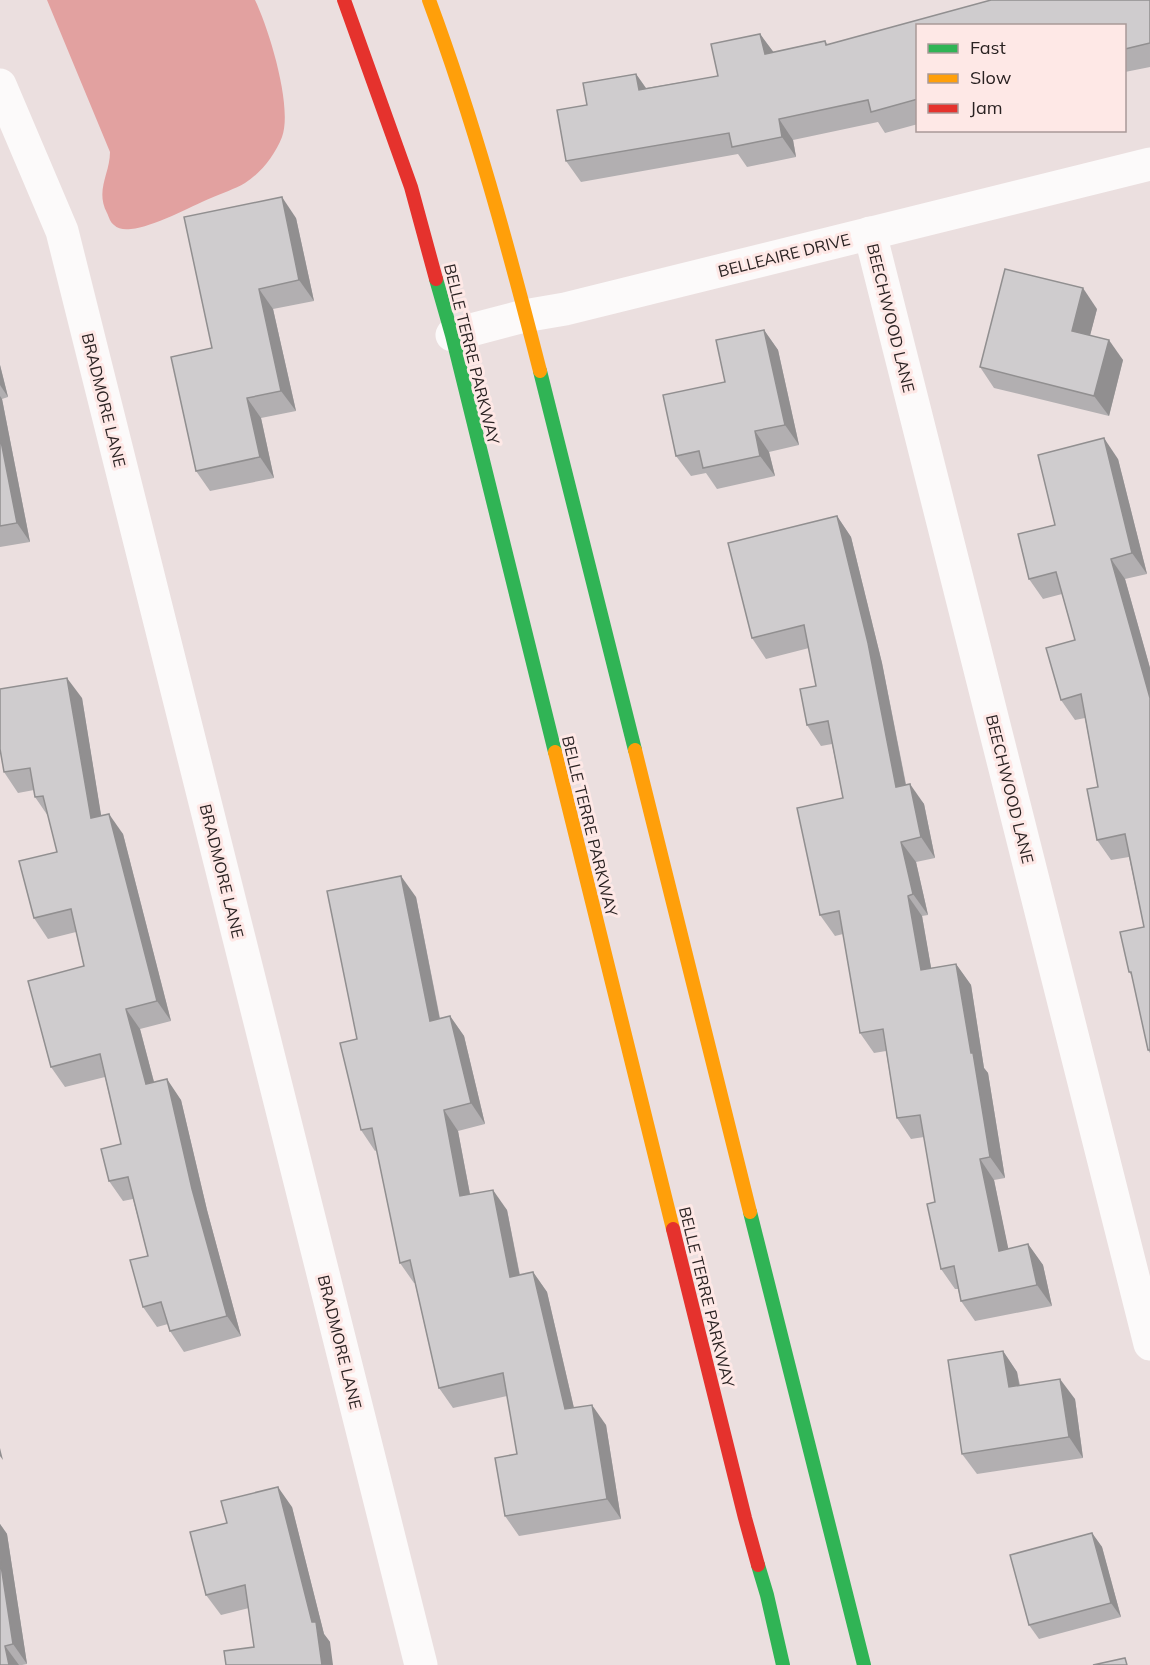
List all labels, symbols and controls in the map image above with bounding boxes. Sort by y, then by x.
legend [916,24,1126,132]
text: Fast [970,36,1006,59]
text: Slow [970,66,1012,89]
text: Jam [970,96,1003,119]
street label: BELLEAIRE DRIVE [716,229,852,281]
street label: BEECHWOOD LANE [863,241,919,395]
street label: BELLE TERRE PARKWAY [440,262,504,447]
street label: BRADMORE LANE [78,331,130,469]
street label: BEECHWOOD LANE [982,712,1038,866]
street label: BELLE TERRE PARKWAY [558,734,622,919]
street label: BRADMORE LANE [196,802,248,940]
street label: BELLE TERRE PARKWAY [675,1205,739,1390]
street label: BRADMORE LANE [314,1273,366,1411]

